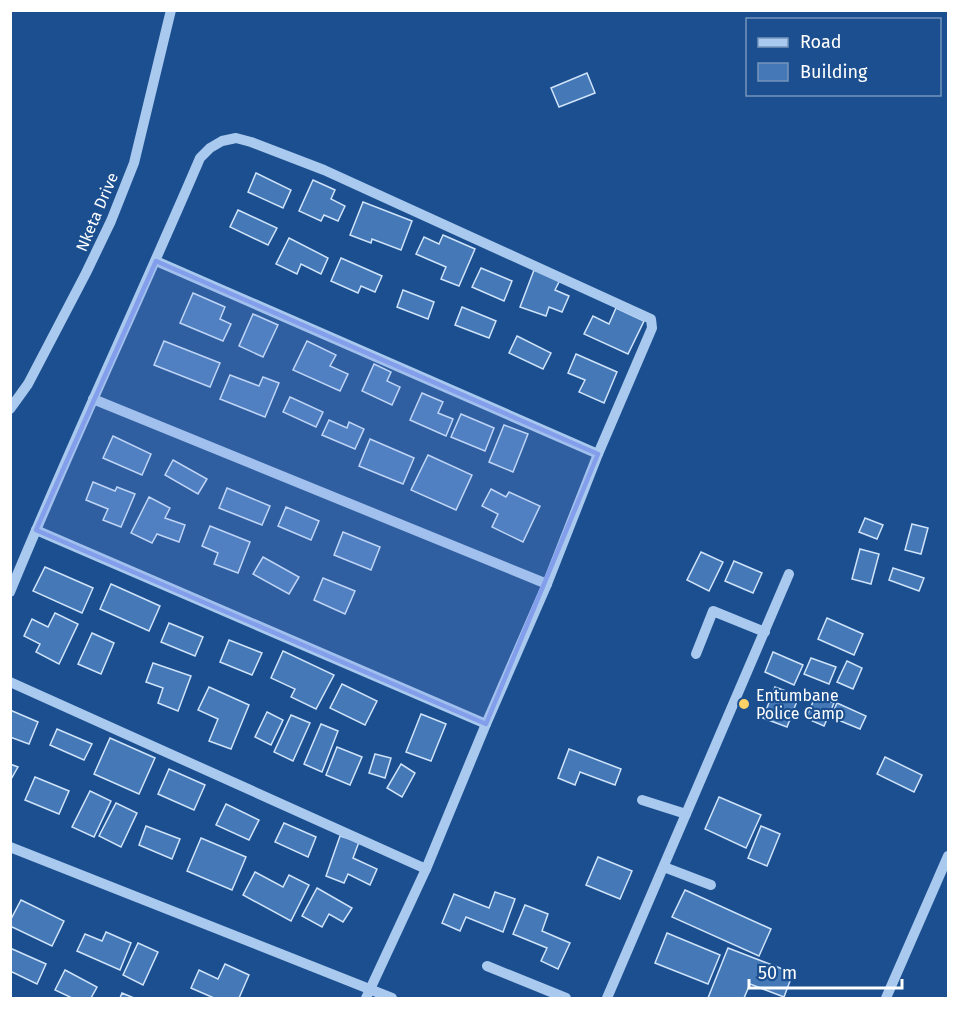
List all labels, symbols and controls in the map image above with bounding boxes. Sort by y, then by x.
legend [746,18,941,96]
text: Road [800,31,842,53]
text: Building [800,61,868,83]
street label: Nketa Drive [72,170,122,254]
place label: Entumbane Police Camp [756,686,844,723]
marker: Entumbane Police Camp [737,697,751,711]
scale bar [749,952,902,990]
text: 50 m [758,962,797,984]

